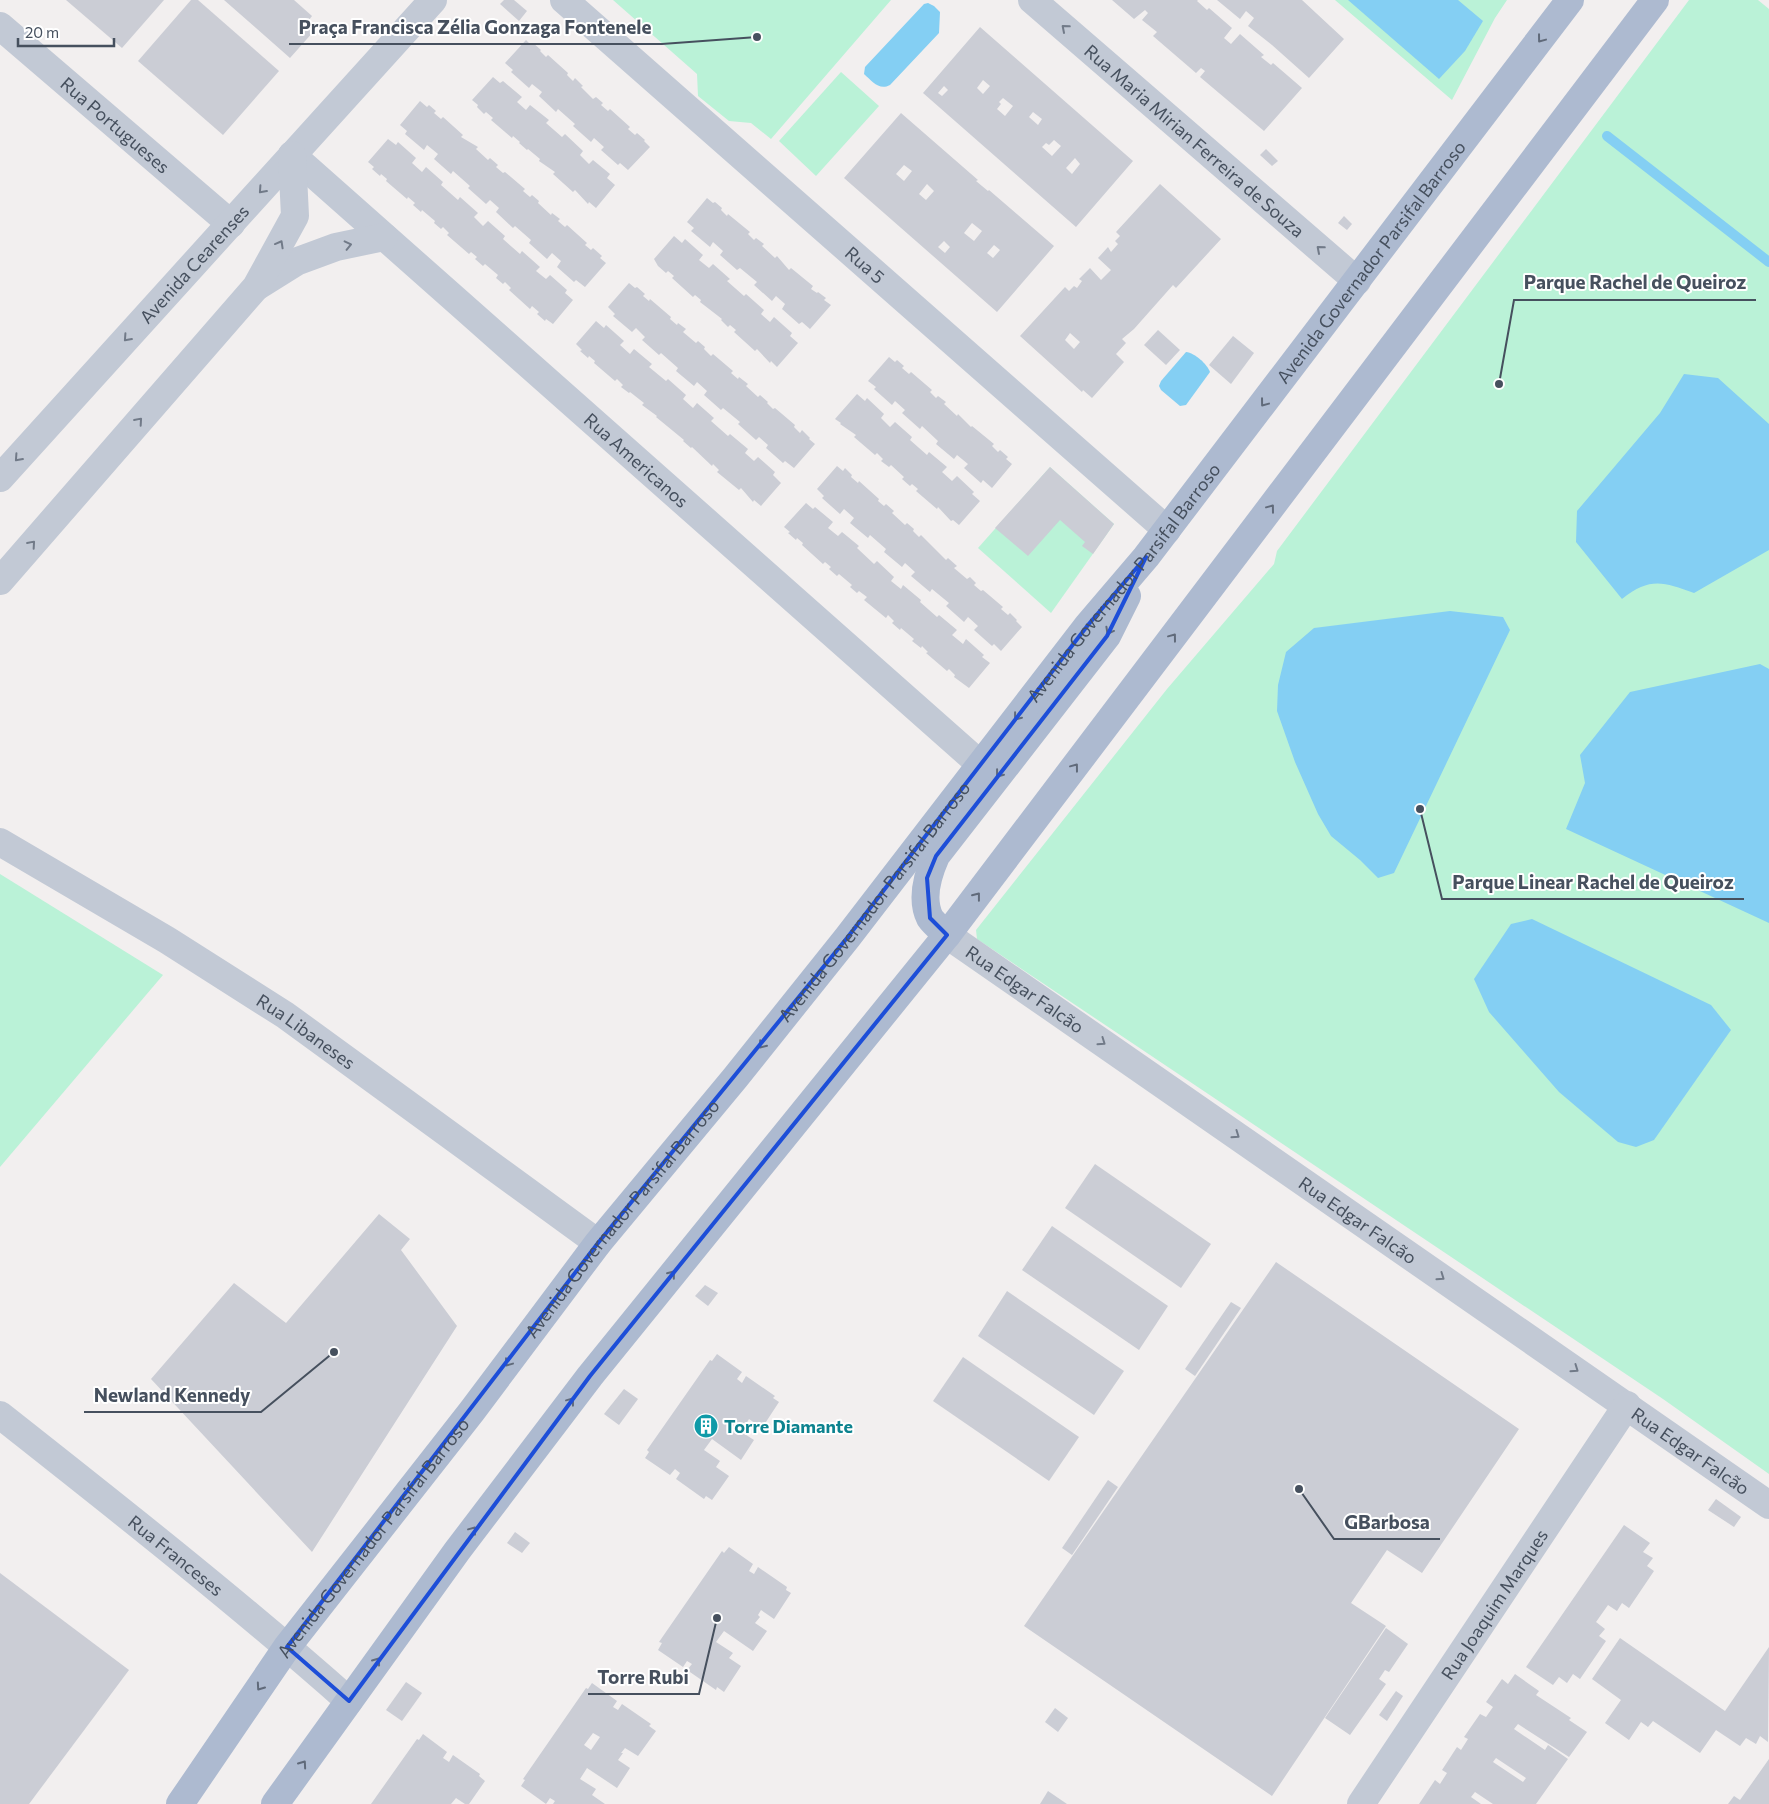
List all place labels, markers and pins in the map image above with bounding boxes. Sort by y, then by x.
callout: Praça Francisca Zélia Gonzaga Fontenele [289,10,662,44]
callout: Parque Rachel de Queiroz [1514,266,1756,300]
callout: Parque Linear Rachel de Queiroz [1442,865,1744,899]
callout: Newland Kennedy [84,1378,261,1412]
building icon: Torre Diamante [693,1413,719,1439]
place label: Torre Diamante [724,1415,853,1437]
callout: GBarbosa [1334,1505,1440,1539]
callout: Torre Rubi [588,1660,699,1694]

